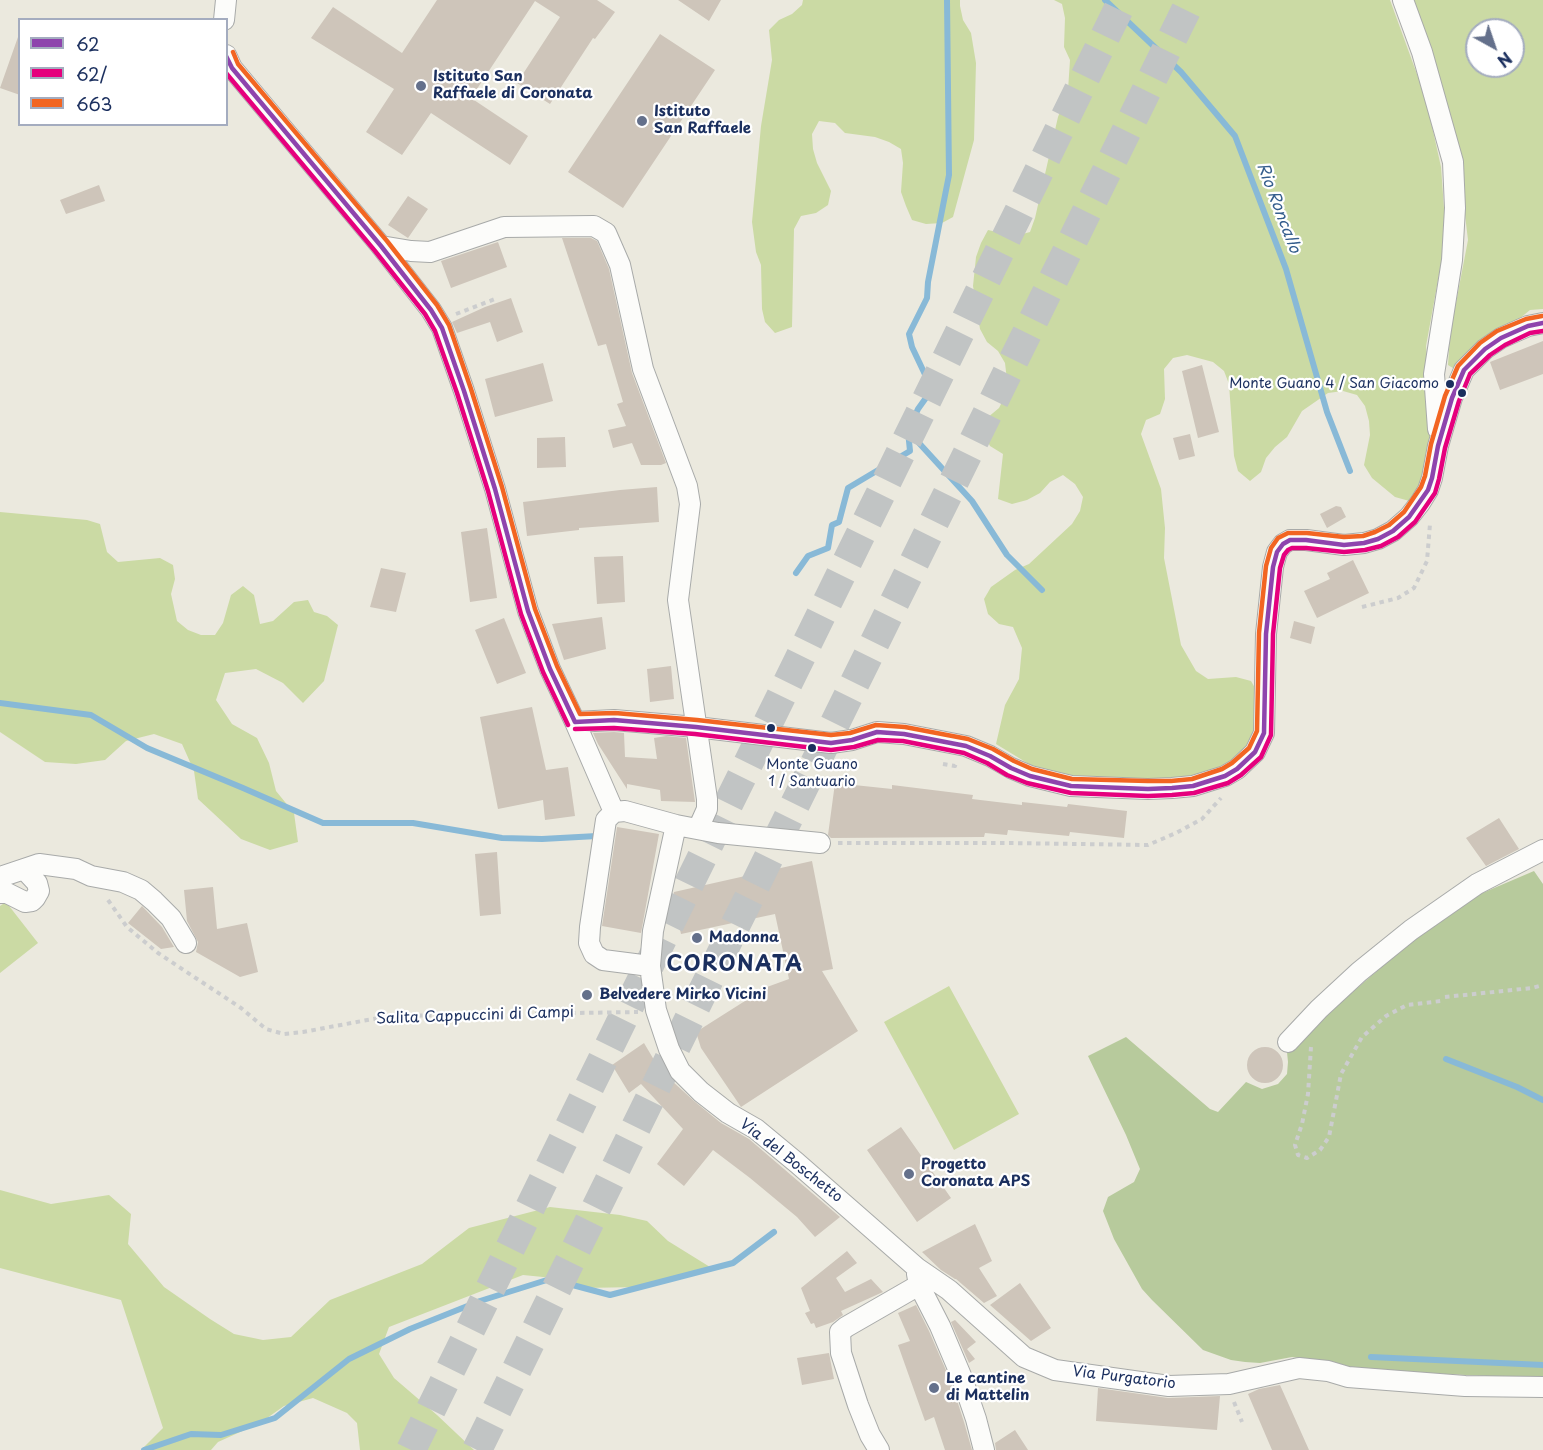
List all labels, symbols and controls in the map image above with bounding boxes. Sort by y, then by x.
legend [18,18,228,126]
north arrow [1465,18,1525,78]
text: 62 [76,30,100,57]
text: N [1493,47,1518,74]
text: 62/ [76,60,107,87]
place label: Istituto San Raffaele di Coronata [433,68,593,103]
marker: Istituto San Raffaele di Coronata [414,79,428,93]
text: 663 [76,90,112,117]
place label: Istituto San Raffaele [654,103,751,138]
marker: Istituto San Raffaele [635,114,649,128]
water label: Rio Roncallo [1252,160,1304,256]
place label: Monte Guano 4 / San Giacomo [1229,376,1439,392]
marker: Monte Guano 4 / San Giacomo [1444,378,1456,390]
unlabelled marker [1456,387,1468,399]
unlabelled marker [765,722,777,734]
marker: Monte Guano 1 / Santuario [806,742,818,754]
place label: Monte Guano 1 / Santuario [766,757,858,790]
place label: Madonna [709,929,779,947]
marker: Madonna [690,931,704,945]
district label: CORONATA [668,952,802,978]
place label: Belvedere Mirko Vicini [599,986,766,1004]
marker: Belvedere Mirko Vicini [580,988,594,1002]
street label: Salita Cappuccini di Campi [376,1004,574,1028]
street label: Via del Boschetto [736,1115,846,1207]
place label: Progetto Coronata APS [921,1156,1030,1191]
marker: Progetto Coronata APS [902,1167,916,1181]
street label: Via Purgatorio [1071,1363,1177,1393]
place label: Le cantine di Mattelin [946,1370,1029,1405]
marker: Le cantine di Mattelin [927,1381,941,1395]

